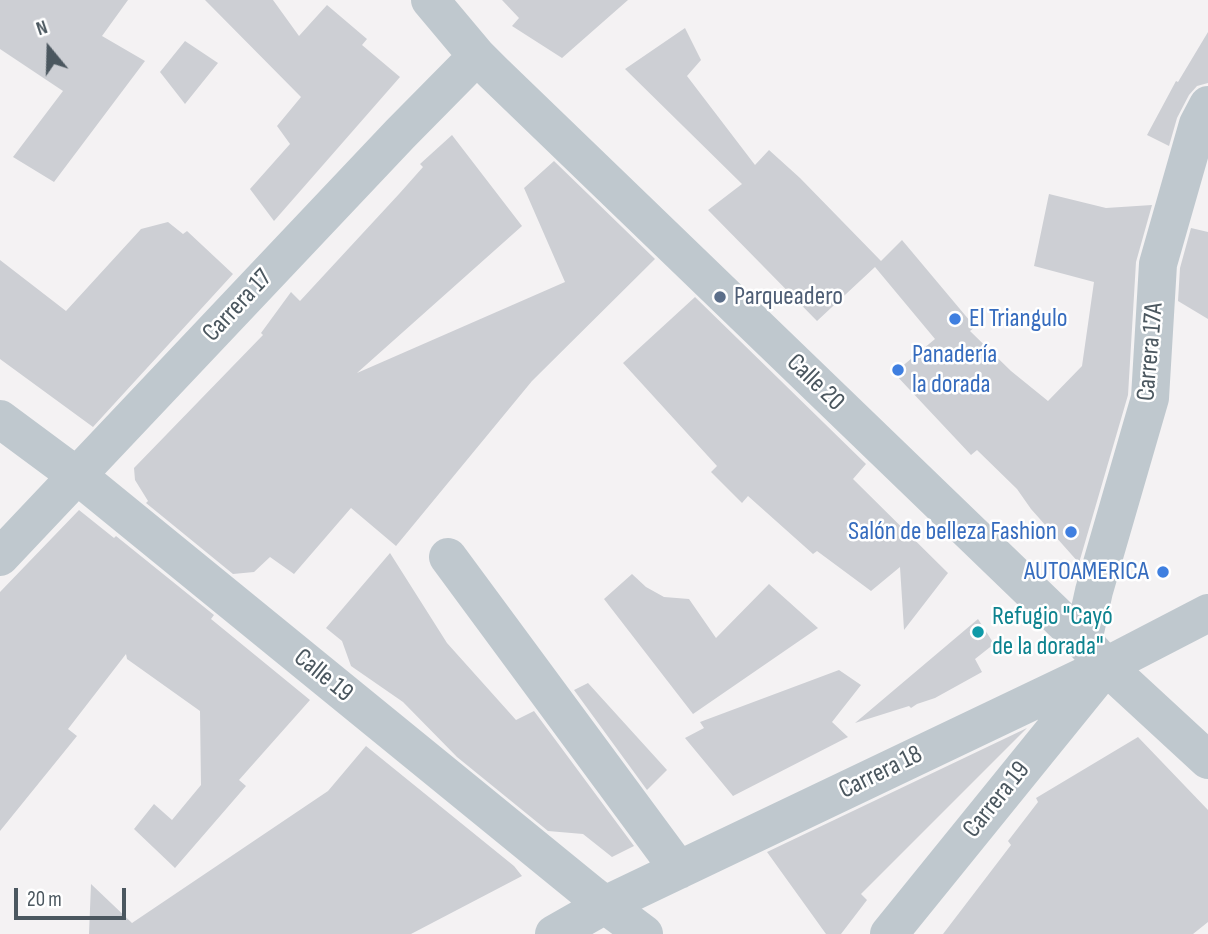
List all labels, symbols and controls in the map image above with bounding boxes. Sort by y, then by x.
north arrow [14,14,84,84]
text: N [33,16,51,41]
street label: Carrera 17 [197,263,279,349]
place label: Parqueadero [734,281,843,313]
marker: Parqueadero [712,289,728,305]
street label: Carrera 17A [1131,302,1171,402]
place label: El Triangulo [969,303,1068,335]
marker: El Triangulo [947,311,963,327]
place label: Panadería la dorada [912,339,997,400]
street label: Calle 20 [779,348,851,418]
marker: Panadería la dorada [890,362,906,378]
place label: Salón de belleza Fashion [848,516,1057,548]
marker: Salón de belleza Fashion [1063,524,1079,540]
place label: AUTOAMERICA [1024,556,1149,588]
marker: AUTOAMERICA [1155,564,1171,580]
place label: Refugio "Cayó de la dorada" [992,601,1113,662]
marker: Refugio "Cayó de la dorada" [970,624,986,640]
street label: Calle 19 [287,643,359,709]
street label: Carrera 18 [834,740,928,806]
street label: Carrera 19 [957,756,1037,844]
scale bar [18,874,130,918]
text: 20 m [27,887,62,912]

